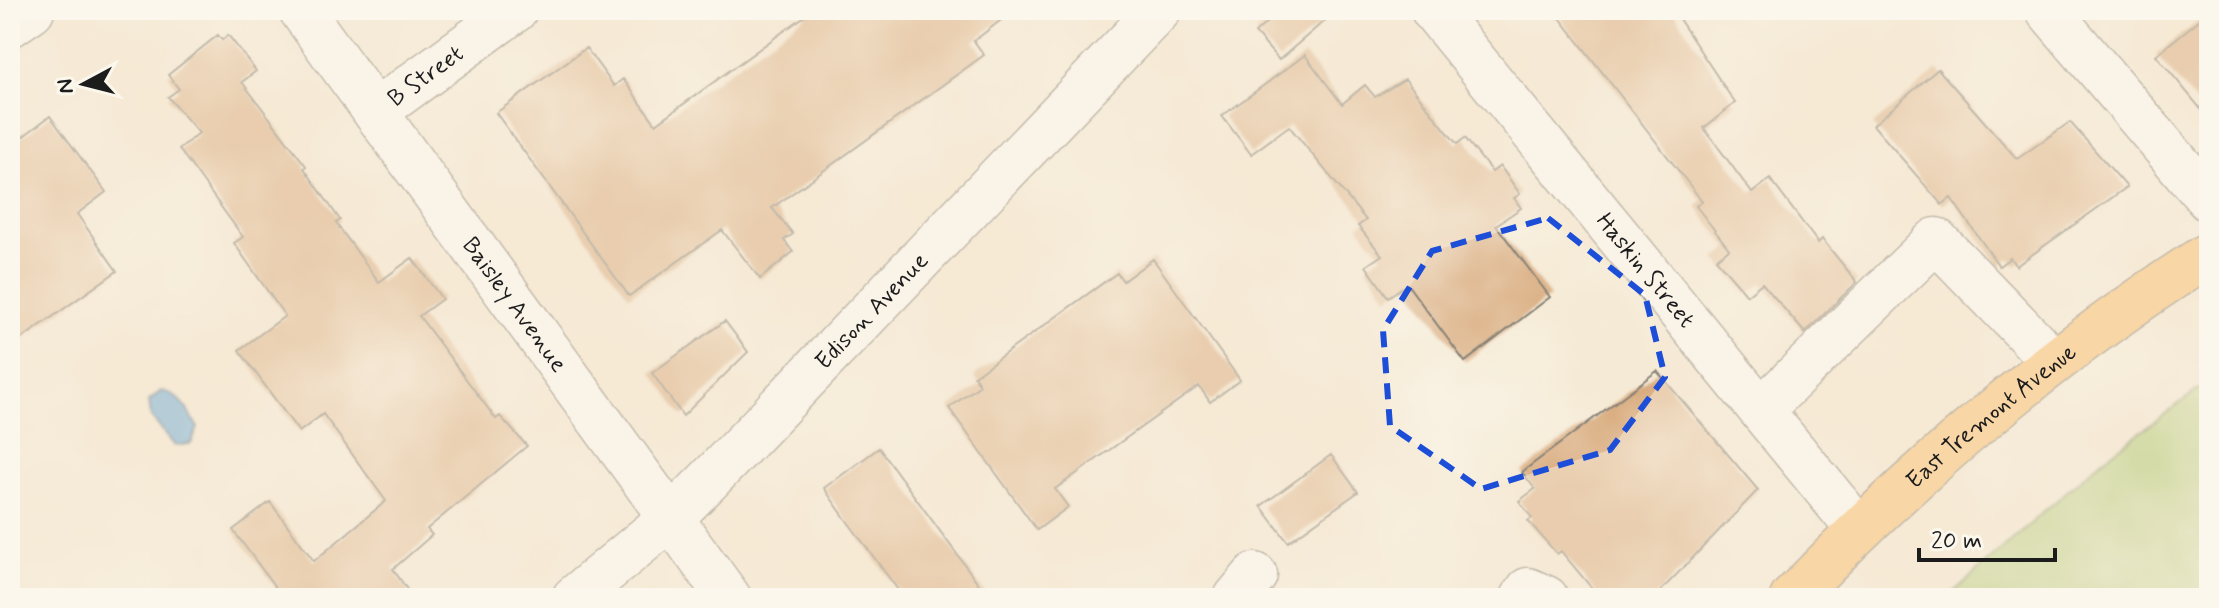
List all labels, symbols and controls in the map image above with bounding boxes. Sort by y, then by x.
street label: B Street [382,39,470,115]
north arrow [44,44,124,124]
text: N [51,77,81,95]
street label: Haskin Street [1588,207,1701,335]
street label: Baisley Avenue [454,231,574,379]
street label: Edison Avenue [809,246,936,377]
street label: East Tremont Avenue [1900,337,2083,496]
scale bar [1919,512,2055,562]
text: 20 m [1931,526,1982,557]

